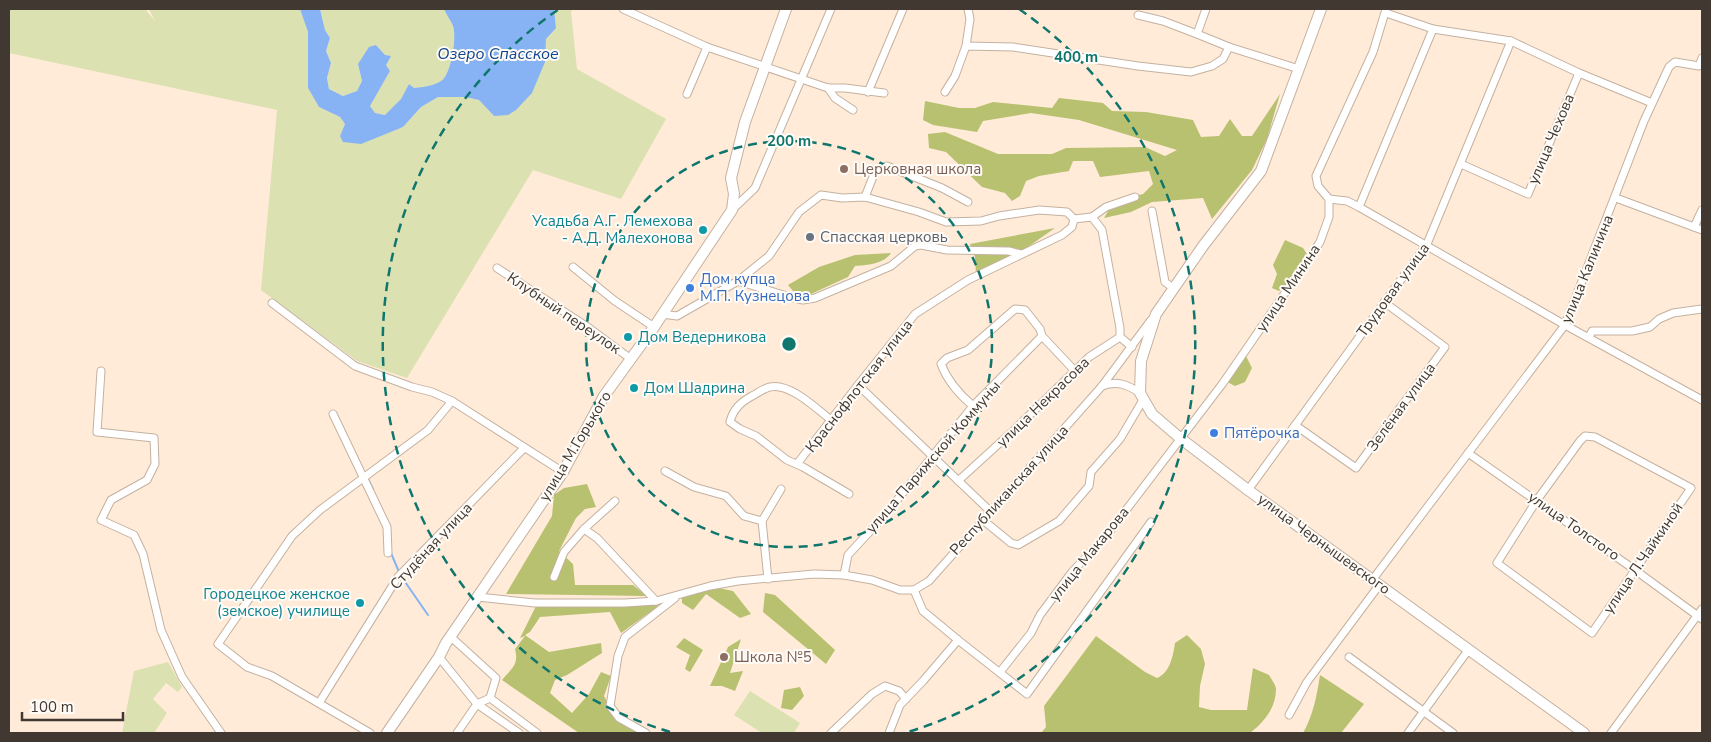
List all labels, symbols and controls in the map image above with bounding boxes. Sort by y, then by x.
water label: Озеро Спасское [437,43,559,65]
text: 400 m [1054,47,1098,67]
street label: улица Чехова [1523,91,1579,187]
text: 200 m [767,131,811,151]
place label: Церковная школа [854,159,981,179]
marker: Церковная школа [838,163,850,175]
place label: Усадьба А.Г. Лемехова - А.Д. Малехонова [531,211,693,248]
street label: улица Калинина [1556,212,1618,326]
marker: Усадьба А.Г. Лемехова - А.Д. Малехонова [697,224,709,236]
place label: Спасская церковь [820,227,948,247]
marker: Спасская церковь [804,231,816,243]
street label: Трудовая улица [1352,239,1434,341]
street label: улица Минина [1251,240,1325,336]
street label: Клубный переулок [503,267,625,359]
place label: Дом купца М.П. Кузнецова [700,269,810,306]
marker: Дом купца М.П. Кузнецова [684,282,696,294]
street label: Краснофлотская улица [801,315,917,457]
place label: Дом Ведерникова [638,327,766,347]
marker: Дом Ведерникова [622,331,634,343]
centre of rings [780,335,798,353]
street label: улица Некрасова [992,352,1094,452]
street label: Зелёная улица [1362,359,1440,455]
street label: улица Парижской Коммуны [861,376,1005,538]
place label: Дом Шадрина [644,378,745,398]
marker: Дом Шадрина [628,382,640,394]
street label: улица М.Горького [534,387,616,505]
street label: Республиканская улица [945,421,1073,559]
place label: Пятёрочка [1224,423,1300,443]
marker: Пятёрочка [1208,427,1220,439]
street label: улица Толстого [1524,487,1624,565]
street label: улица Чернышевского [1254,489,1394,599]
street label: Студёная улица [385,498,477,594]
street label: улица Л.Чайкиной [1598,499,1688,617]
street label: улица Макарова [1045,503,1133,605]
place label: Городецкое женское (земское) училище [203,584,350,621]
marker: Городецкое женское (земское) училище [354,597,366,609]
place label: Школа №5 [734,647,812,667]
marker: Школа №5 [718,651,730,663]
scale bar [22,690,124,722]
text: 100 m [30,697,74,717]

